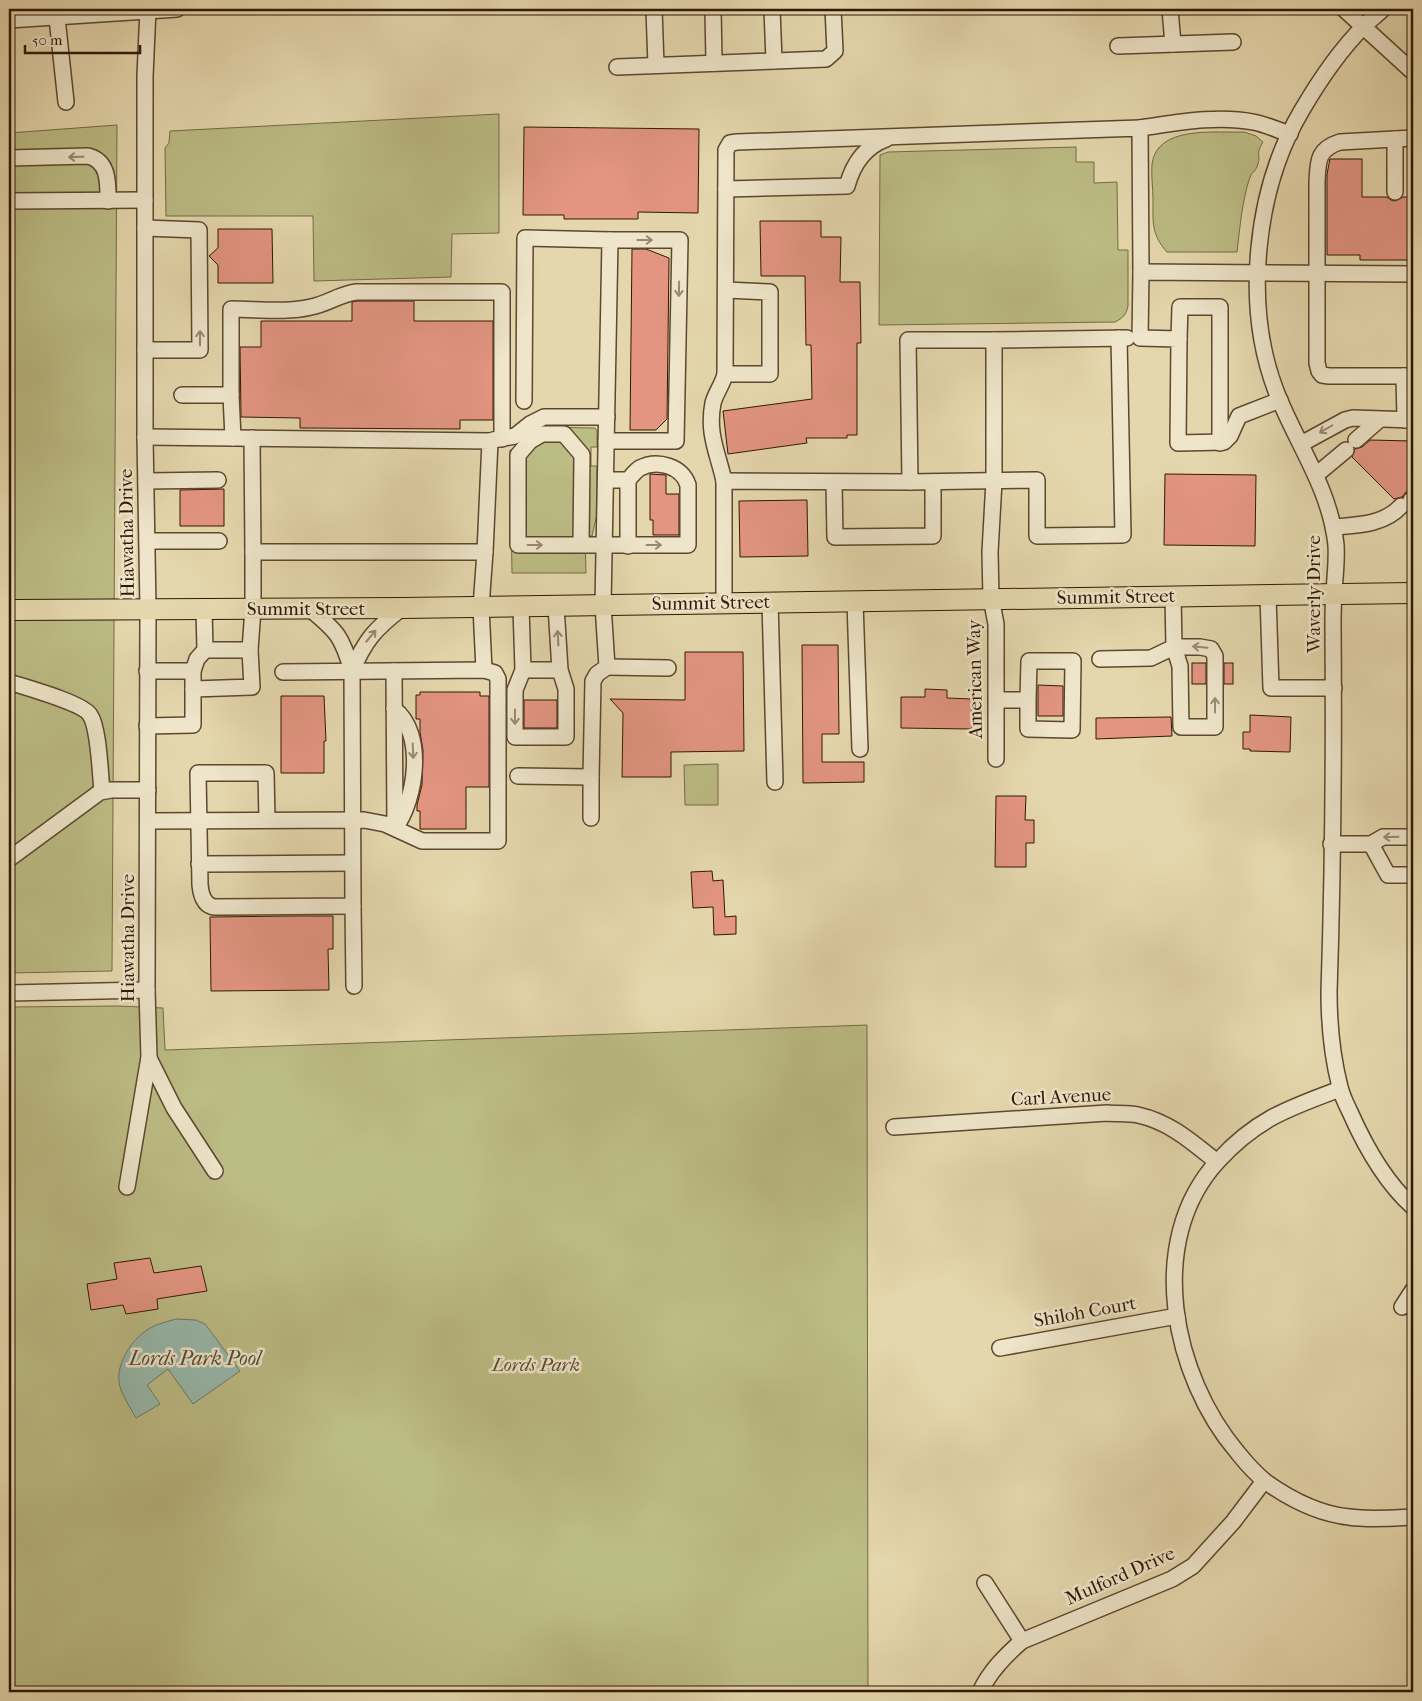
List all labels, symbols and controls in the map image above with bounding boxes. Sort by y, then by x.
scale bar [25,22,140,54]
text: 50 m [32,31,63,49]
one-way arrow [68,152,84,162]
one-way arrow [636,235,652,245]
one-way arrow [674,280,683,296]
one-way arrow [195,330,205,346]
one-way arrow [1320,425,1334,435]
street label: Hiawatha Drive [115,469,139,597]
street label: Waverly Drive [1303,535,1325,654]
one-way arrow [527,540,543,550]
one-way arrow [645,540,661,550]
street label: Summit Street [1057,585,1176,609]
street label: Summit Street [652,591,771,615]
street label: Summit Street [247,598,366,620]
street label: American Way [963,618,987,740]
one-way arrow [366,629,377,642]
one-way arrow [553,630,562,646]
one-way arrow [1192,643,1208,652]
one-way arrow [1210,697,1220,714]
one-way arrow [510,708,520,725]
one-way arrow [409,743,418,759]
one-way arrow [1383,832,1400,842]
street label: Hiawatha Drive [117,874,139,1002]
street label: Carl Avenue [1010,1083,1112,1111]
street label: Shiloh Court [1032,1292,1138,1332]
water label: Lords Park Pool [127,1347,263,1370]
park label: Lords Park [490,1354,580,1376]
street label: Mulford Drive [1062,1542,1178,1610]

